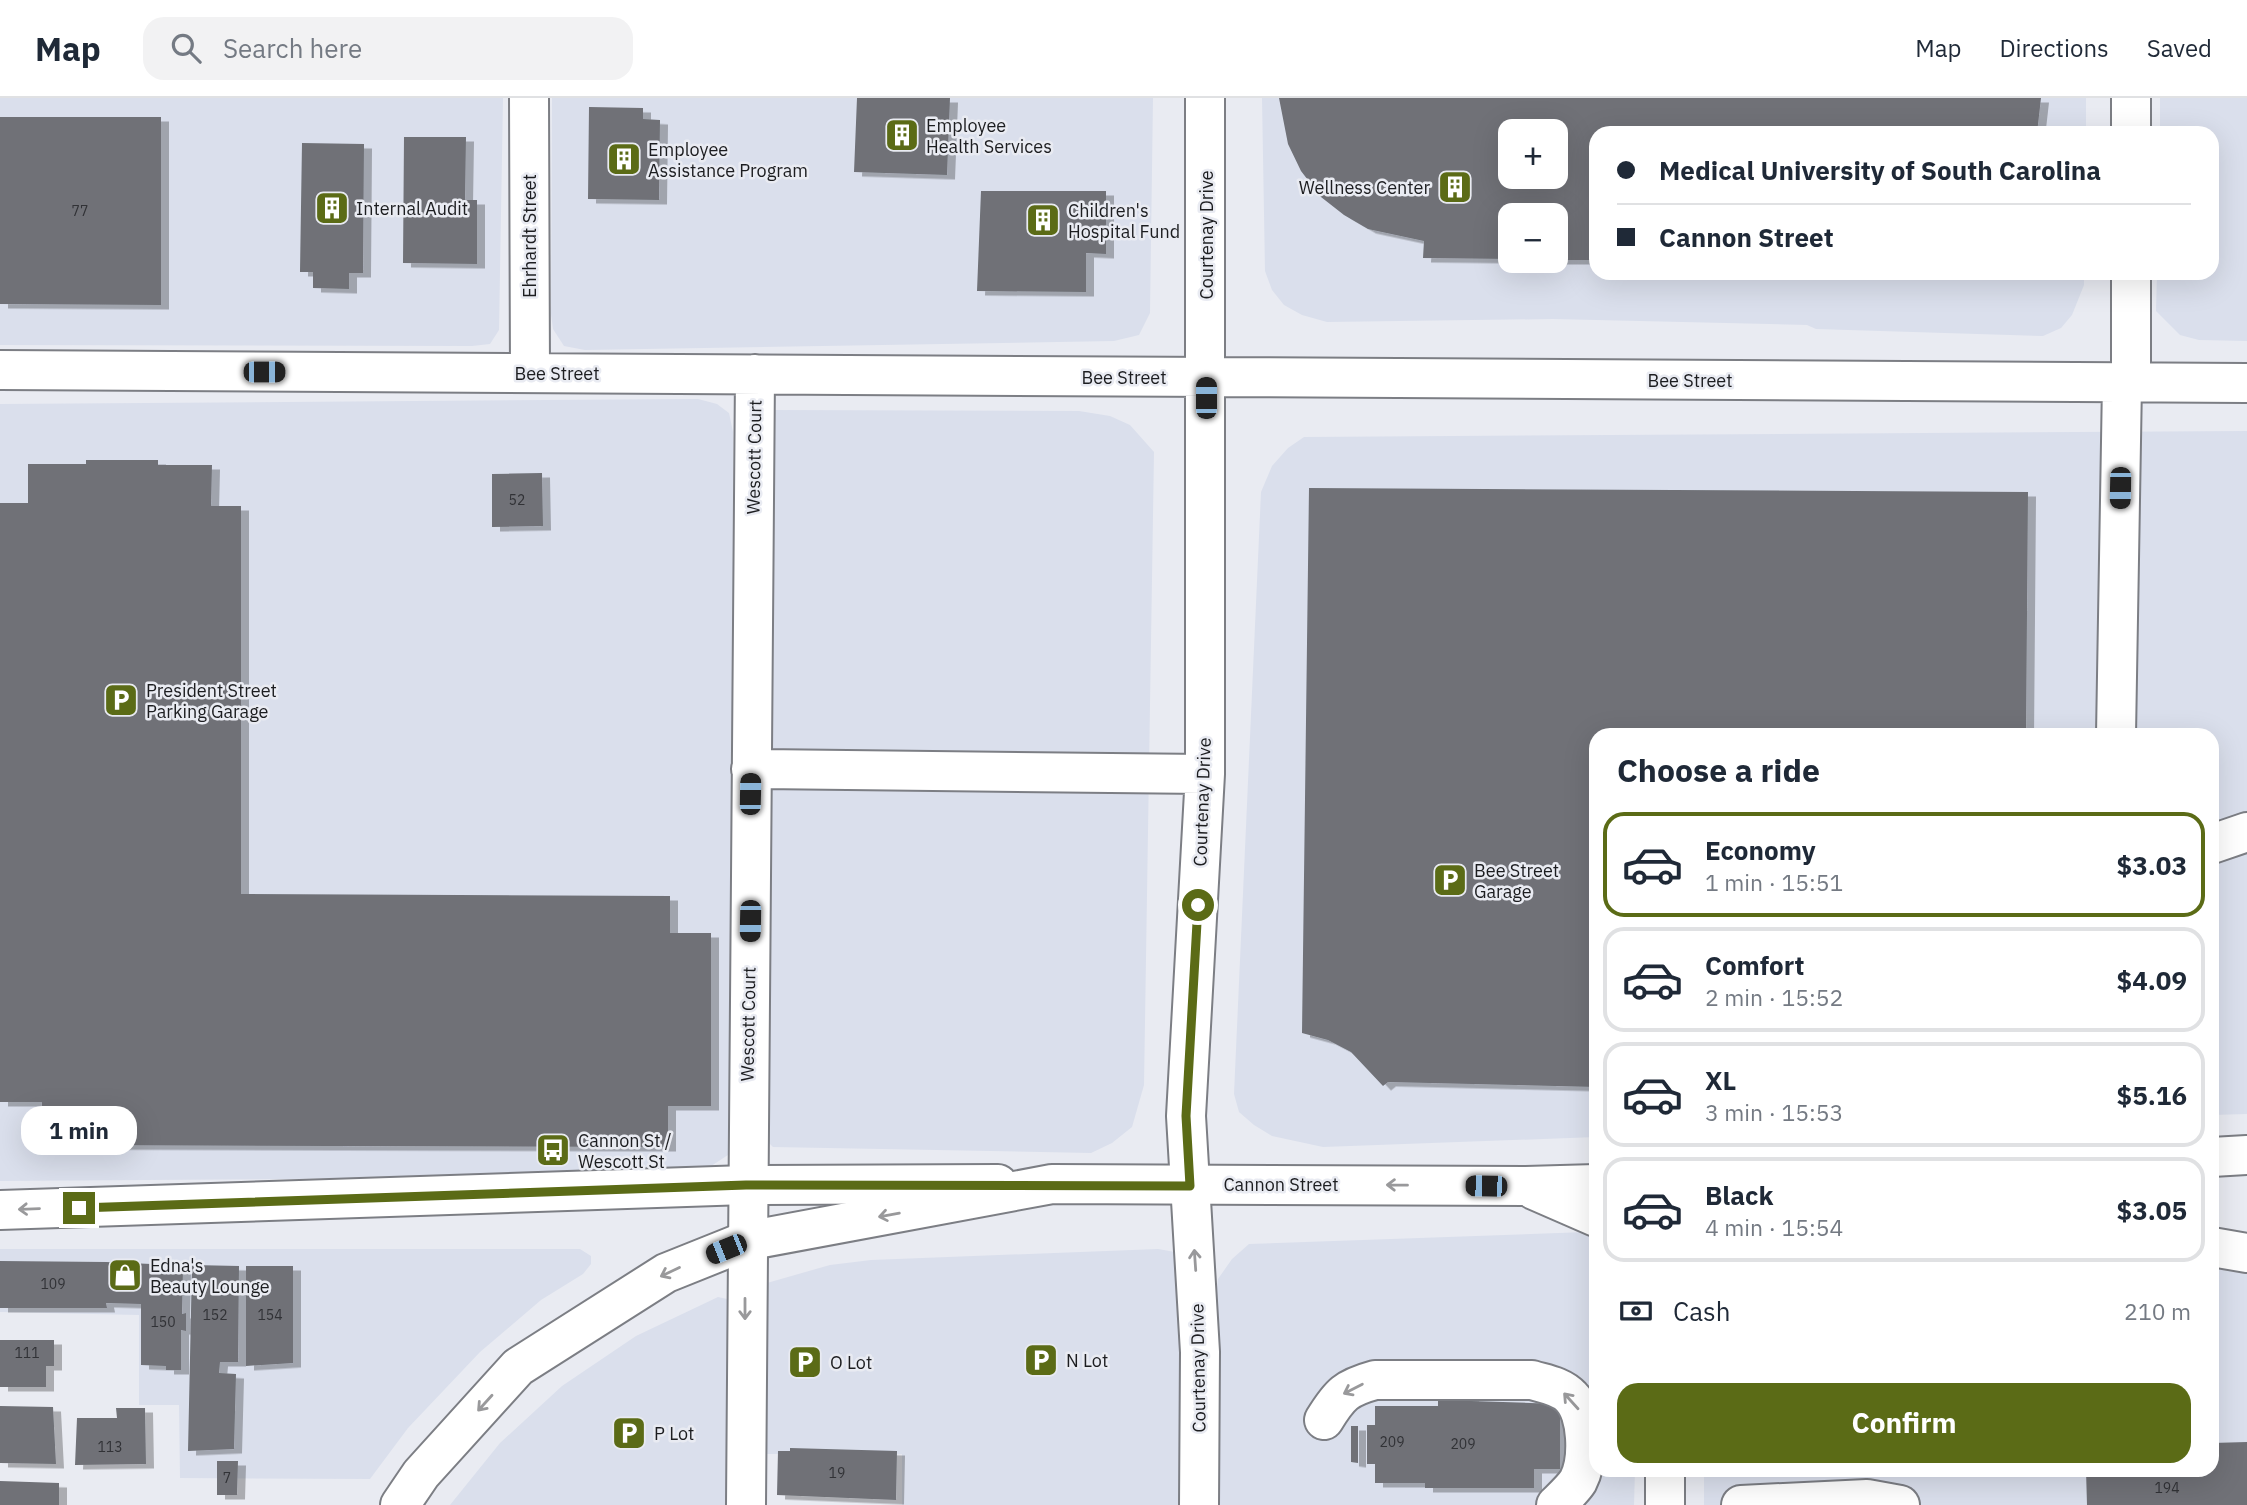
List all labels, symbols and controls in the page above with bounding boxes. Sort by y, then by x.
search box [143,17,633,80]
text: Map [35,27,101,70]
icon: search [167,29,205,67]
text: Search here [223,31,362,65]
text: Map [1915,32,1961,64]
text: Directions [1999,32,2109,64]
text: Saved [2147,32,2212,64]
place label: Employee Health Services [926,114,1052,158]
building icon: Employee Health Services [883,116,921,154]
map controls [1498,119,1568,273]
button: + [1498,119,1568,189]
place label: Employee Assistance Program [648,138,808,182]
building icon: Employee Assistance Program [605,140,643,178]
text: Medical University of South Carolina [1659,153,2101,187]
building icon: Wellness Center [1436,168,1474,206]
street label: Courtenay Drive [1195,170,1218,300]
street label: Ehrhardt Street [518,174,541,298]
place label: Wellness Center [1299,176,1430,199]
building icon: Internal Audit [313,189,351,227]
place label: Internal Audit [356,197,468,220]
place label: Children's Hospital Fund [1068,199,1180,243]
building icon: Children's Hospital Fund [1024,201,1062,239]
house number: 77 [72,202,88,220]
button: − [1498,203,1568,273]
text: Cannon Street [1659,220,1834,254]
car [244,362,286,383]
street label: Bee Street [514,362,600,385]
street label: Bee Street [1081,366,1167,389]
street label: Bee Street [1647,369,1733,392]
car [1196,377,1217,419]
street label: Wescott Court [742,399,766,515]
car [2110,467,2131,509]
house number: 52 [509,491,525,509]
place label: President Street Parking Garage [146,679,277,723]
parking icon: President Street Parking Garage [102,681,140,719]
street label: Courtenay Drive [1188,737,1216,867]
text: Choose a ride [1617,749,1820,791]
car [740,773,761,815]
icon: car [1621,833,1684,896]
text: Economy [1705,833,1816,867]
text: $3.03 [2117,848,2187,882]
place label: Bee Street Garage [1474,859,1559,903]
parking icon: Bee Street Garage [1431,861,1469,899]
text: 1 min · 15:51 [1705,867,1843,897]
route start [1182,889,1214,921]
car [740,900,761,942]
icon: car [1621,948,1684,1011]
text: Comfort [1705,948,1804,982]
text: $4.09 [2117,963,2187,997]
street label: Wescott Court [736,966,760,1082]
text: 2 min · 15:52 [1705,982,1843,1012]
icon: car [1621,1063,1684,1126]
text: XL [1705,1063,1736,1097]
text: $5.16 [2117,1078,2187,1112]
text: 3 min · 15:53 [1705,1097,1843,1127]
callout: 1 min [21,1107,137,1156]
text: 1 min [49,1115,109,1145]
place label: Cannon St / Wescott St [578,1129,672,1173]
bus stop icon: Cannon St / Wescott St [534,1131,572,1169]
street label: Cannon Street [1223,1173,1339,1196]
car [1465,1175,1508,1197]
one-way arrow [1386,1178,1409,1191]
icon: car [1621,1178,1684,1241]
text: Black [1705,1178,1773,1212]
route end [63,1192,95,1224]
text: $3.05 [2117,1193,2187,1227]
one-way arrow [18,1203,41,1216]
one-way arrow [878,1208,901,1222]
text: 4 min · 15:54 [1705,1212,1843,1242]
car [703,1231,750,1267]
one-way arrow [1188,1249,1201,1272]
place label: Edna's Beauty Lounge [150,1254,270,1298]
shop icon: Edna's Beauty Lounge [106,1256,144,1294]
one-way arrow [660,1266,681,1280]
house number: 109 [40,1275,66,1293]
icon: cash [1617,1292,1655,1330]
text: Cash [1673,1294,1730,1328]
text: 210 m [2124,1296,2191,1326]
one-way arrow [738,1298,752,1321]
street label: Courtenay Drive [1185,1303,1211,1433]
house number: 152 [202,1306,228,1324]
house number: 154 [257,1306,283,1324]
house number: 150 [150,1313,176,1331]
parking icon: N Lot [1022,1341,1060,1379]
parking icon: O Lot [786,1343,824,1381]
house number: 111 [14,1344,40,1362]
place label: N Lot [1066,1349,1108,1372]
place label: O Lot [830,1351,872,1374]
one-way arrow [1343,1382,1363,1396]
button: Confirm [1617,1383,2191,1463]
one-way arrow [1563,1392,1579,1410]
one-way arrow [478,1393,494,1411]
parking icon: P Lot [610,1414,648,1452]
place label: P Lot [654,1422,694,1445]
house number: 209 [1379,1433,1405,1451]
house number: 209 [1450,1435,1476,1453]
house number: 113 [97,1438,123,1456]
house number: 19 [829,1464,845,1482]
house number: 7 [223,1469,231,1487]
house number: 194 [2154,1479,2180,1497]

